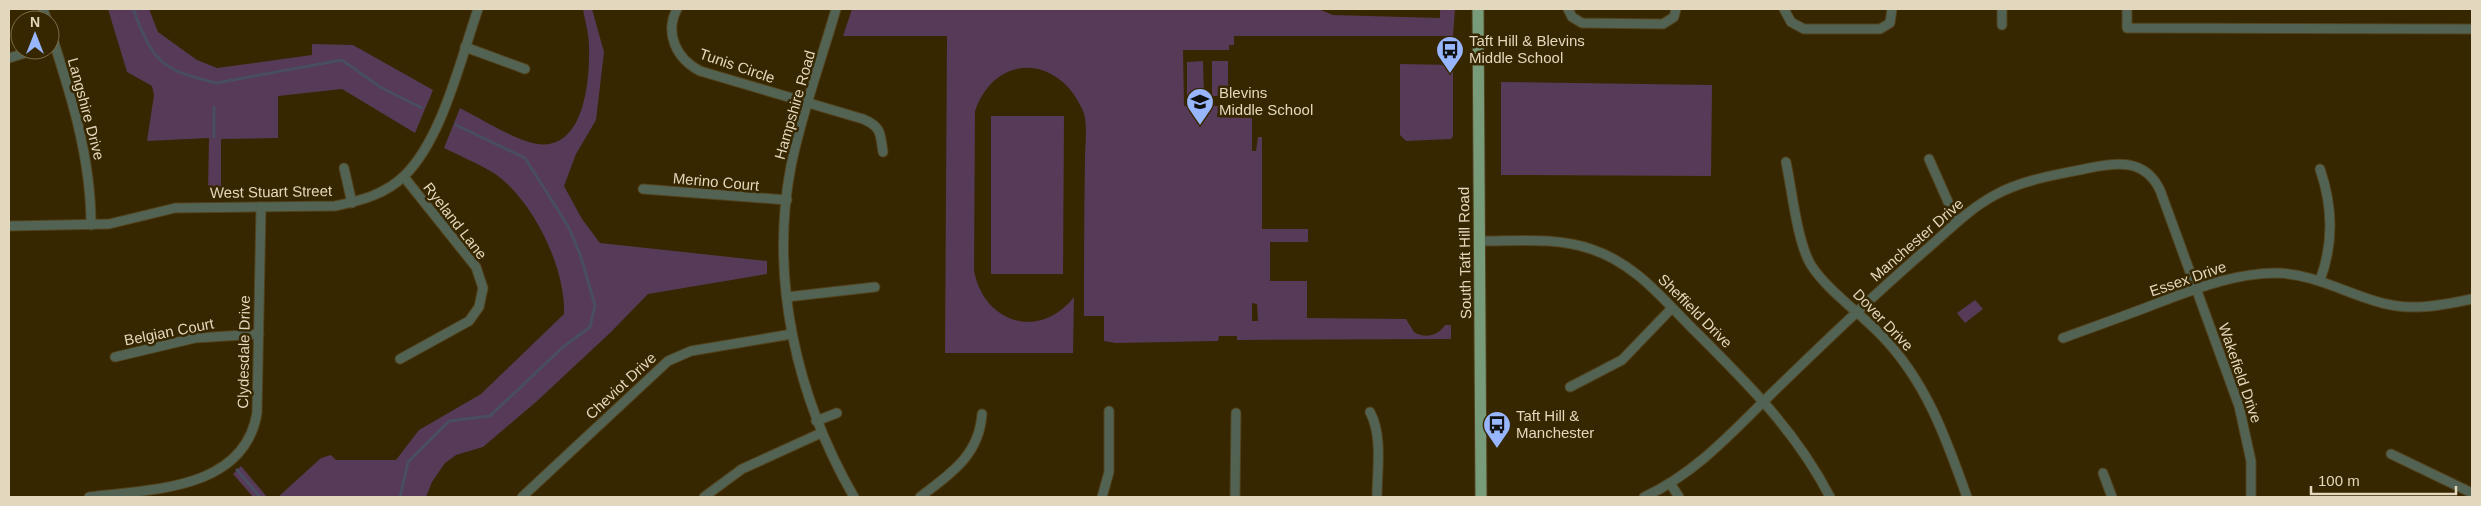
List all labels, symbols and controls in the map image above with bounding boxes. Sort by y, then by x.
north arrow [10,10,60,60]
text: N [30,14,40,30]
place label: Taft Hill & Blevins Middle School [1469,32,1585,66]
bus stop icon: Taft Hill & Blevins Middle School [1435,35,1465,74]
street label: Tunis Circle [697,45,777,86]
street label: Hampshire Road [771,48,818,161]
street label: Langshire Drive [65,56,108,162]
place label: Blevins Middle School [1219,84,1313,118]
school or university icon: Blevins Middle School [1185,87,1215,126]
street label: Merino Court [672,169,761,194]
street label: Ryeland Lane [420,179,491,262]
street label: West Stuart Street [210,182,333,201]
street label: South Taft Hill Road [1455,187,1474,319]
street label: Manchester Drive [1867,195,1967,285]
street label: Essex Drive [2147,257,2228,300]
street label: Sheffield Drive [1655,270,1736,351]
street label: Dover Drive [1850,285,1917,354]
street label: Clydesdale Drive [234,295,253,409]
street label: Belgian Court [123,314,216,349]
street label: Wakefield Drive [2215,321,2266,425]
street label: Cheviot Drive [582,349,659,423]
place label: Taft Hill & Manchester [1516,407,1594,441]
bus stop icon: Taft Hill & Manchester [1482,410,1512,449]
scale bar [2311,464,2456,496]
text: 100 m [2318,472,2360,489]

